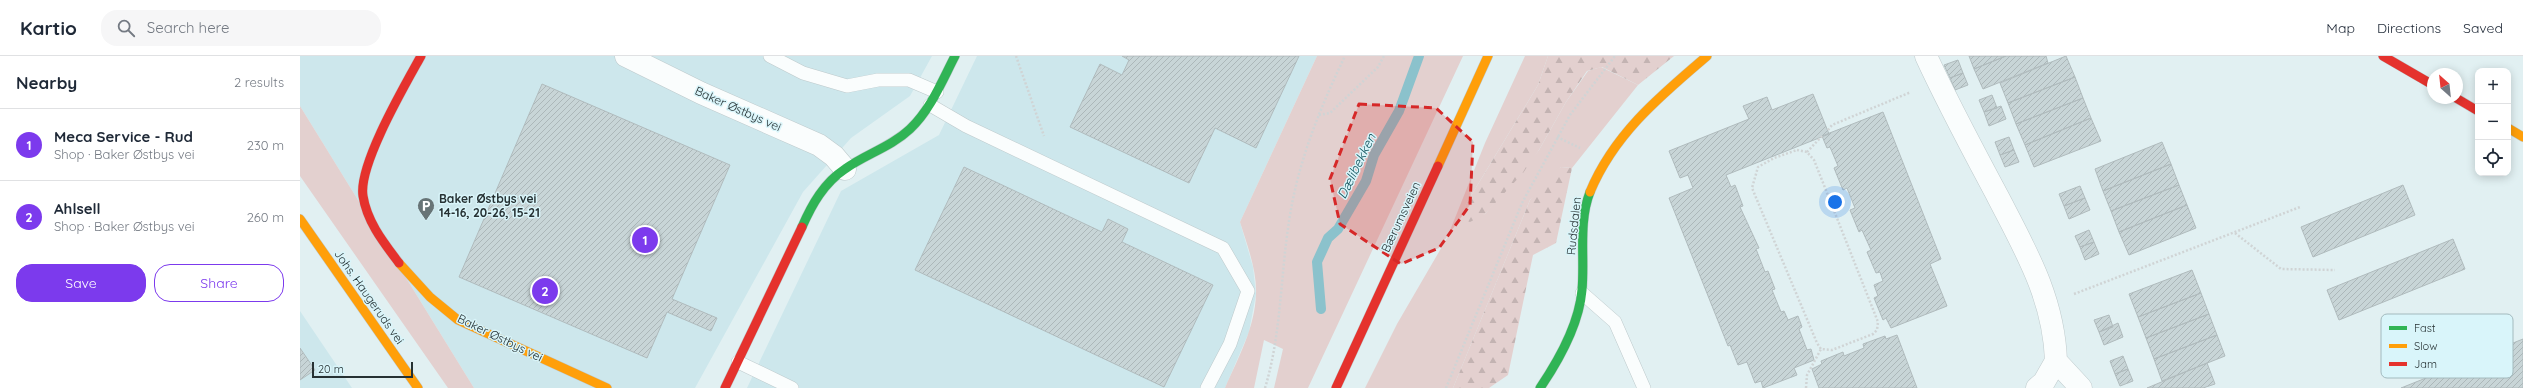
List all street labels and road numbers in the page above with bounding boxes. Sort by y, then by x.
street label: Baker Østbys vei [693,83,784,134]
street label: Bærumsveien [1378,179,1423,254]
street label: Rudsdalen [1563,196,1584,256]
street label: Johs. Haugeruds vei [331,247,408,347]
street label: Baker Østbys vei [455,310,545,365]

